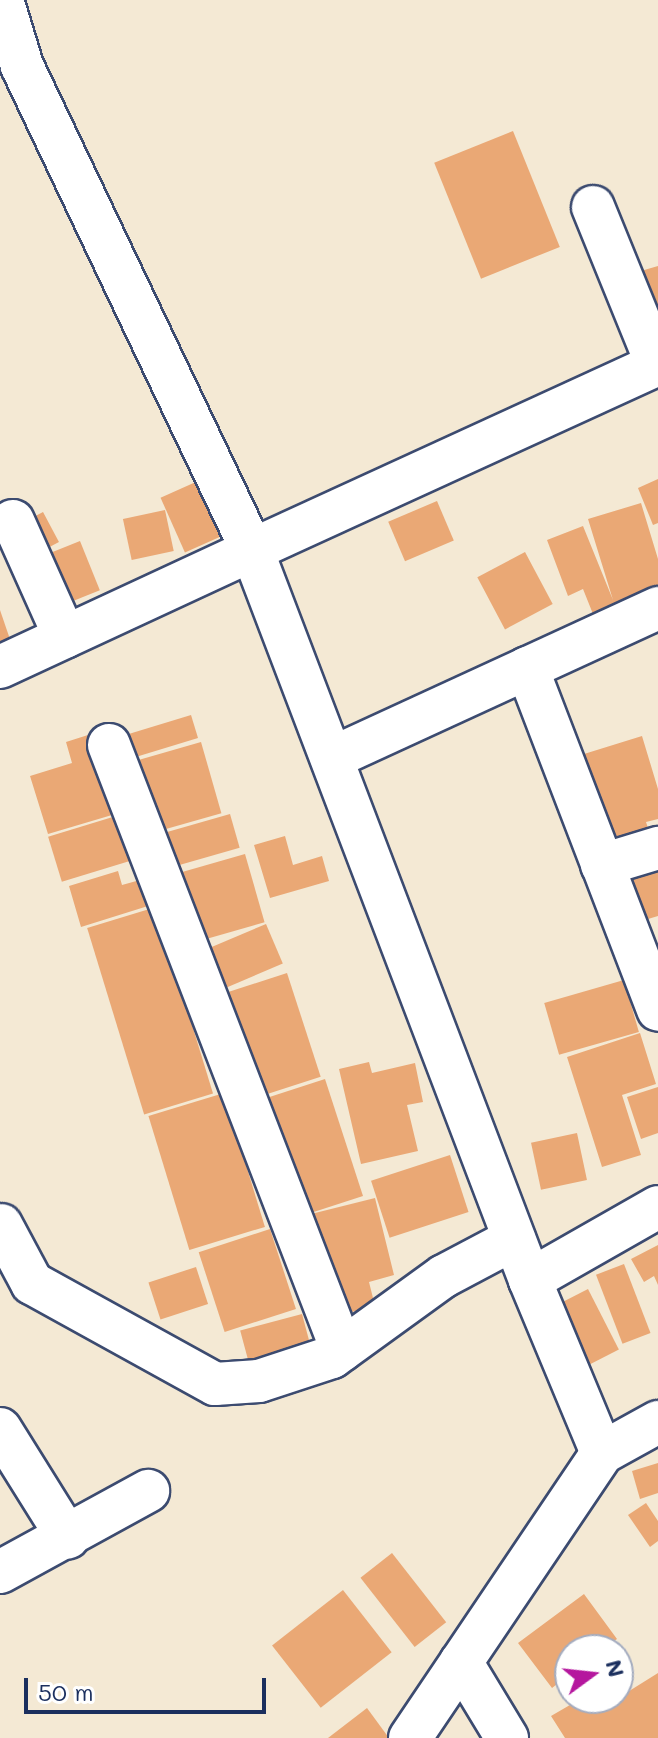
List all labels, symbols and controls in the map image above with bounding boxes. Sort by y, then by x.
north arrow [554,1634,634,1714]
text: N [600,1656,632,1680]
scale bar [28,1662,270,1712]
text: 50 m [38,1676,94,1707]

